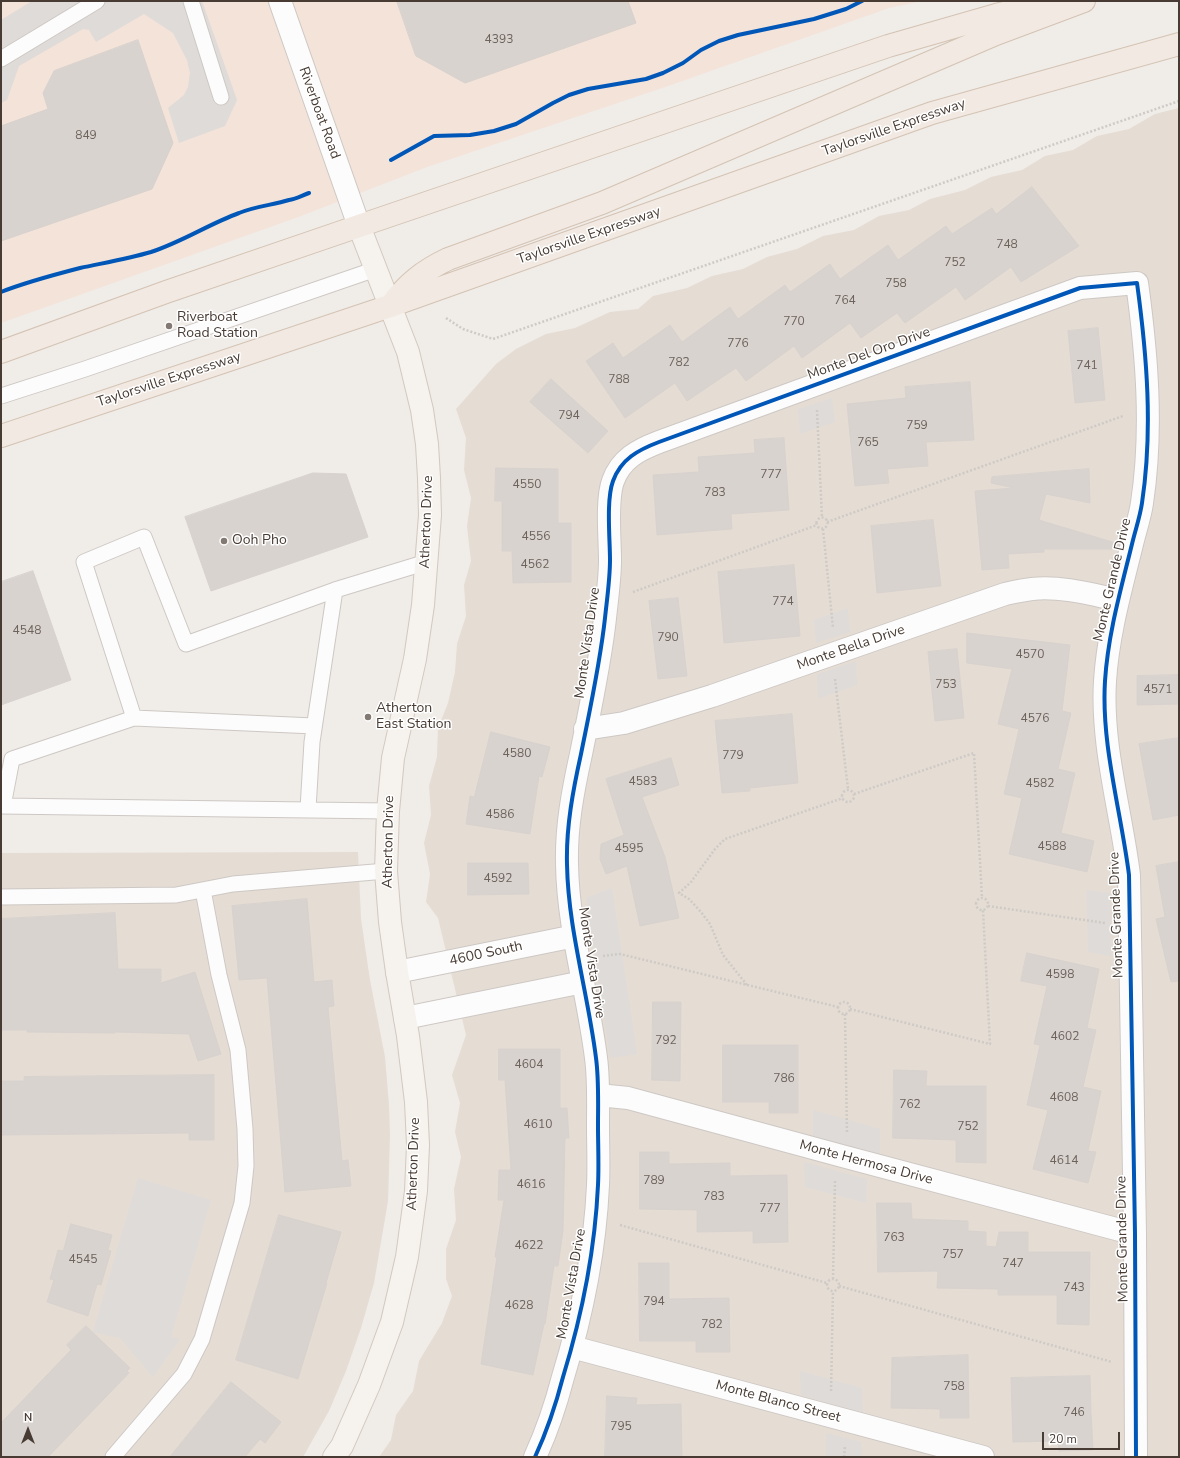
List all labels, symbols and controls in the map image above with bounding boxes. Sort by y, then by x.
house number: 4393 [485,33,513,47]
street label: Riverboat Road [295,65,343,161]
street label: Taylorsville Expressway [820,96,968,160]
house number: 849 [75,129,97,143]
street label: Taylorsville Expressway [515,204,663,268]
house number: 748 [996,238,1018,252]
house number: 752 [944,256,966,270]
house number: 758 [885,277,907,291]
house number: 764 [834,294,856,308]
place label: Riverboat Road Station [177,310,258,342]
house number: 770 [783,315,805,329]
marker: Riverboat Road Station [164,321,174,331]
street label: Monte Del Oro Drive [805,324,933,384]
house number: 776 [727,337,749,351]
street label: Taylorsville Expressway [95,349,243,411]
house number: 782 [668,356,690,370]
house number: 741 [1076,359,1098,373]
house number: 788 [608,373,630,387]
house number: 794 [558,409,580,423]
house number: 759 [906,419,928,433]
house number: 765 [857,436,879,450]
house number: 777 [760,468,782,482]
street label: Atherton Drive [417,475,437,569]
house number: 4550 [513,478,541,492]
house number: 783 [704,486,726,500]
street label: Monte Grande Drive [1091,516,1135,644]
house number: 4556 [522,530,550,544]
place label: Ooh Pho [232,533,287,549]
marker: Ooh Pho [219,536,229,546]
house number: 4562 [521,558,549,572]
street label: Monte Vista Drive [572,586,604,700]
house number: 774 [772,595,794,609]
street label: Monte Bella Drive [795,622,907,674]
house number: 4548 [13,624,41,638]
house number: 790 [657,631,679,645]
house number: 4570 [1016,648,1044,662]
house number: 753 [935,678,957,692]
house number: 4571 [1144,683,1172,697]
place label: Atherton East Station [376,701,451,734]
marker: Atherton East Station [363,712,373,722]
house number: 4576 [1021,712,1049,726]
house number: 4580 [503,747,531,761]
house number: 779 [722,749,744,763]
house number: 4583 [629,775,657,789]
house number: 4582 [1026,777,1054,791]
street label: Atherton Drive [380,795,398,889]
house number: 4586 [486,808,514,822]
house number: 4588 [1038,840,1066,854]
house number: 4595 [615,842,643,856]
street label: Monte Grande Drive [1106,852,1128,978]
house number: 4592 [484,872,512,886]
street label: Monte Vista Drive [574,906,608,1020]
street label: 4600 South [448,938,524,970]
house number: 4598 [1046,968,1074,982]
house number: 4602 [1051,1030,1079,1044]
house number: 792 [655,1034,677,1048]
house number: 4604 [515,1058,543,1072]
house number: 786 [773,1072,795,1086]
house number: 4608 [1050,1091,1078,1105]
house number: 762 [899,1098,921,1112]
street label: Atherton Drive [404,1117,424,1211]
house number: 4610 [524,1118,552,1132]
house number: 752 [957,1120,979,1134]
street label: Monte Hermosa Drive [797,1137,935,1189]
house number: 4614 [1050,1154,1078,1168]
house number: 789 [643,1174,665,1188]
street label: Monte Grande Drive [1113,1176,1133,1302]
house number: 4616 [517,1178,545,1192]
house number: 783 [703,1190,725,1204]
house number: 777 [759,1202,781,1216]
street label: Monte Vista Drive [554,1227,590,1341]
house number: 763 [883,1231,905,1245]
house number: 4622 [515,1239,543,1253]
house number: 757 [942,1248,964,1262]
house number: 4545 [69,1253,97,1267]
house number: 747 [1002,1257,1024,1271]
house number: 743 [1063,1281,1085,1295]
house number: 794 [643,1295,665,1309]
house number: 4628 [505,1299,533,1313]
house number: 782 [701,1318,723,1332]
street label: Monte Blanco Street [714,1377,842,1427]
house number: 758 [943,1380,965,1394]
house number: 746 [1063,1406,1085,1420]
north arrow [8,1410,48,1450]
text: N [24,1410,32,1425]
house number: 795 [610,1420,632,1434]
scale bar [1044,1424,1122,1450]
text: 20 m [1049,1431,1077,1447]

